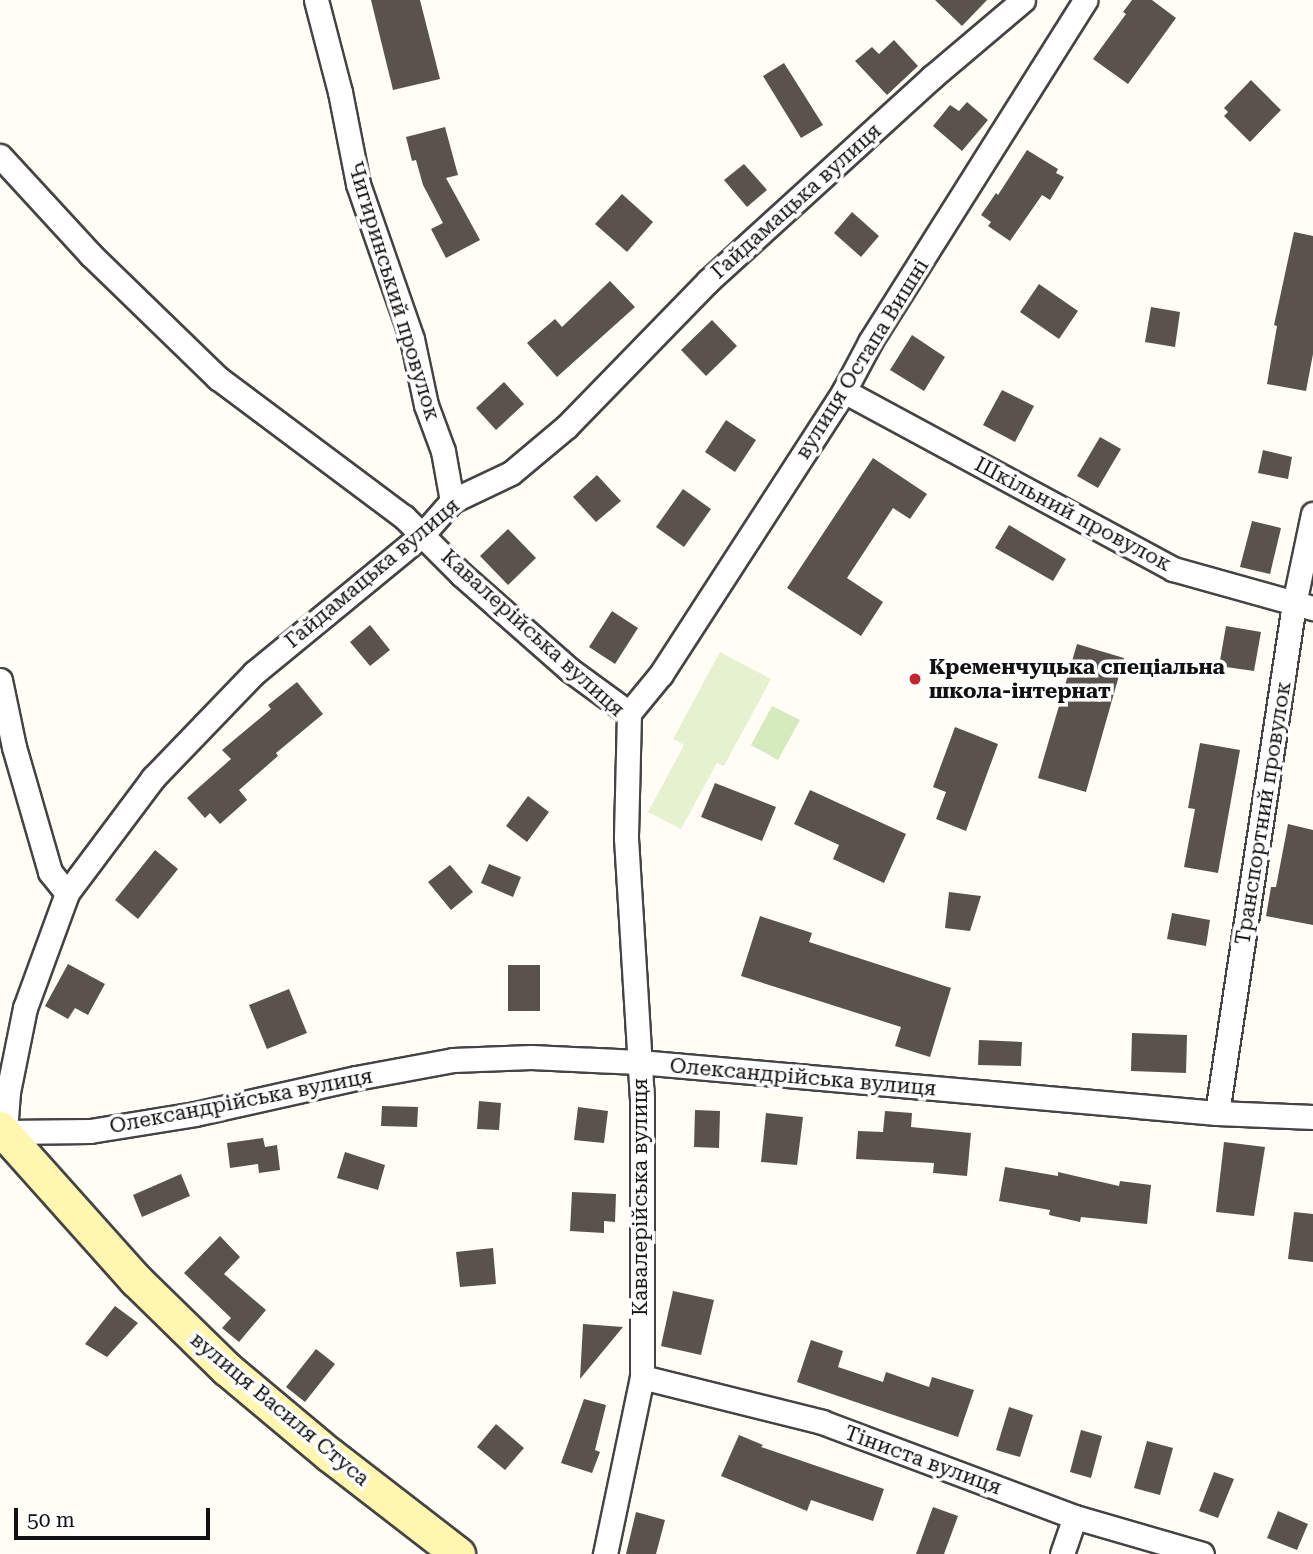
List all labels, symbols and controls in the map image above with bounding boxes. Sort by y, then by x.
street label: Гайдамацька вулиця [706,118,886,284]
street label: Чигиринський провулок [343,158,445,424]
street label: вулиця Остапа Вишні [790,254,934,464]
street label: Шкільний провулок [970,451,1176,577]
street label: Гайдамацька вулиця [280,493,464,653]
street label: Кавалерійська вулиця [436,544,630,722]
place label: Кременчуцька спеціальна школа-інтернат [929,654,1225,704]
marker: Кременчуцька спеціальна школа-інтернат [907,671,923,687]
street label: Транспортний провулок [1230,680,1296,946]
street label: Олександрійська вулиця [669,1053,937,1101]
street label: Олександрійська вулиця [107,1063,375,1139]
street label: Кавалерійська вулиця [627,1078,653,1316]
street label: вулиця Василя Стуса [185,1327,375,1491]
street label: Тіниста вулиця [841,1420,1005,1500]
scale bar [18,1494,214,1538]
text: 50 m [27,1508,75,1532]

